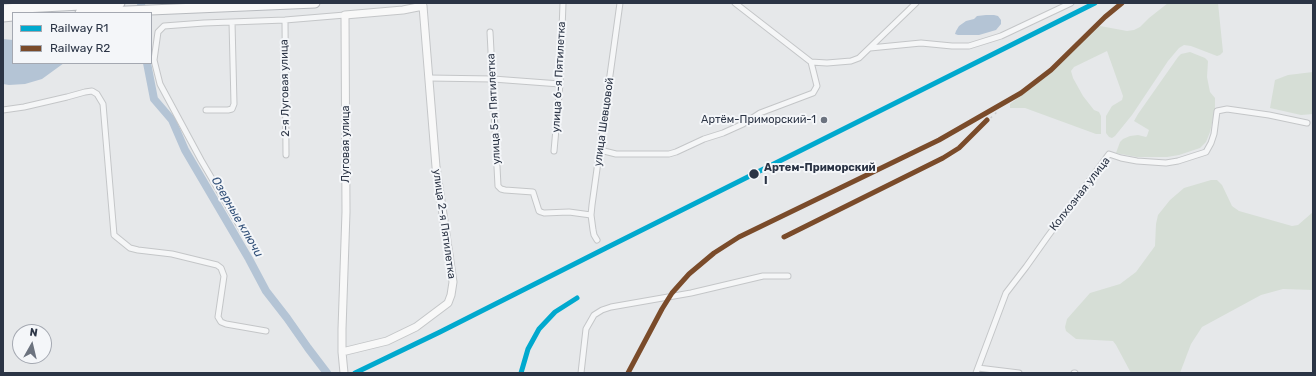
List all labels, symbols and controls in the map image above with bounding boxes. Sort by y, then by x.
legend [12,12,152,64]
text: Railway R1 [50,21,108,35]
street label: улица 6-я Пятилетка [549,21,569,133]
street label: 2-я Луговая улица [278,39,292,137]
text: Railway R2 [50,41,110,55]
street label: улица 5-я Пятилетка [484,53,504,165]
street label: улица Шевцовой [591,77,617,167]
street label: Луговая улица [339,105,353,183]
place label: Артём-Приморский-1 [701,113,816,127]
marker: Артём-Приморский-1 [819,115,829,125]
street label: Колхозная улица [1047,154,1113,234]
place label: Артем-Приморский I [764,161,876,187]
marker: Артем-Приморский I [747,167,761,181]
street label: улица 2-я Пятилетка [430,168,458,280]
water label: Озерные ключи [208,174,266,260]
north arrow [12,324,52,364]
text: N [29,326,38,340]

